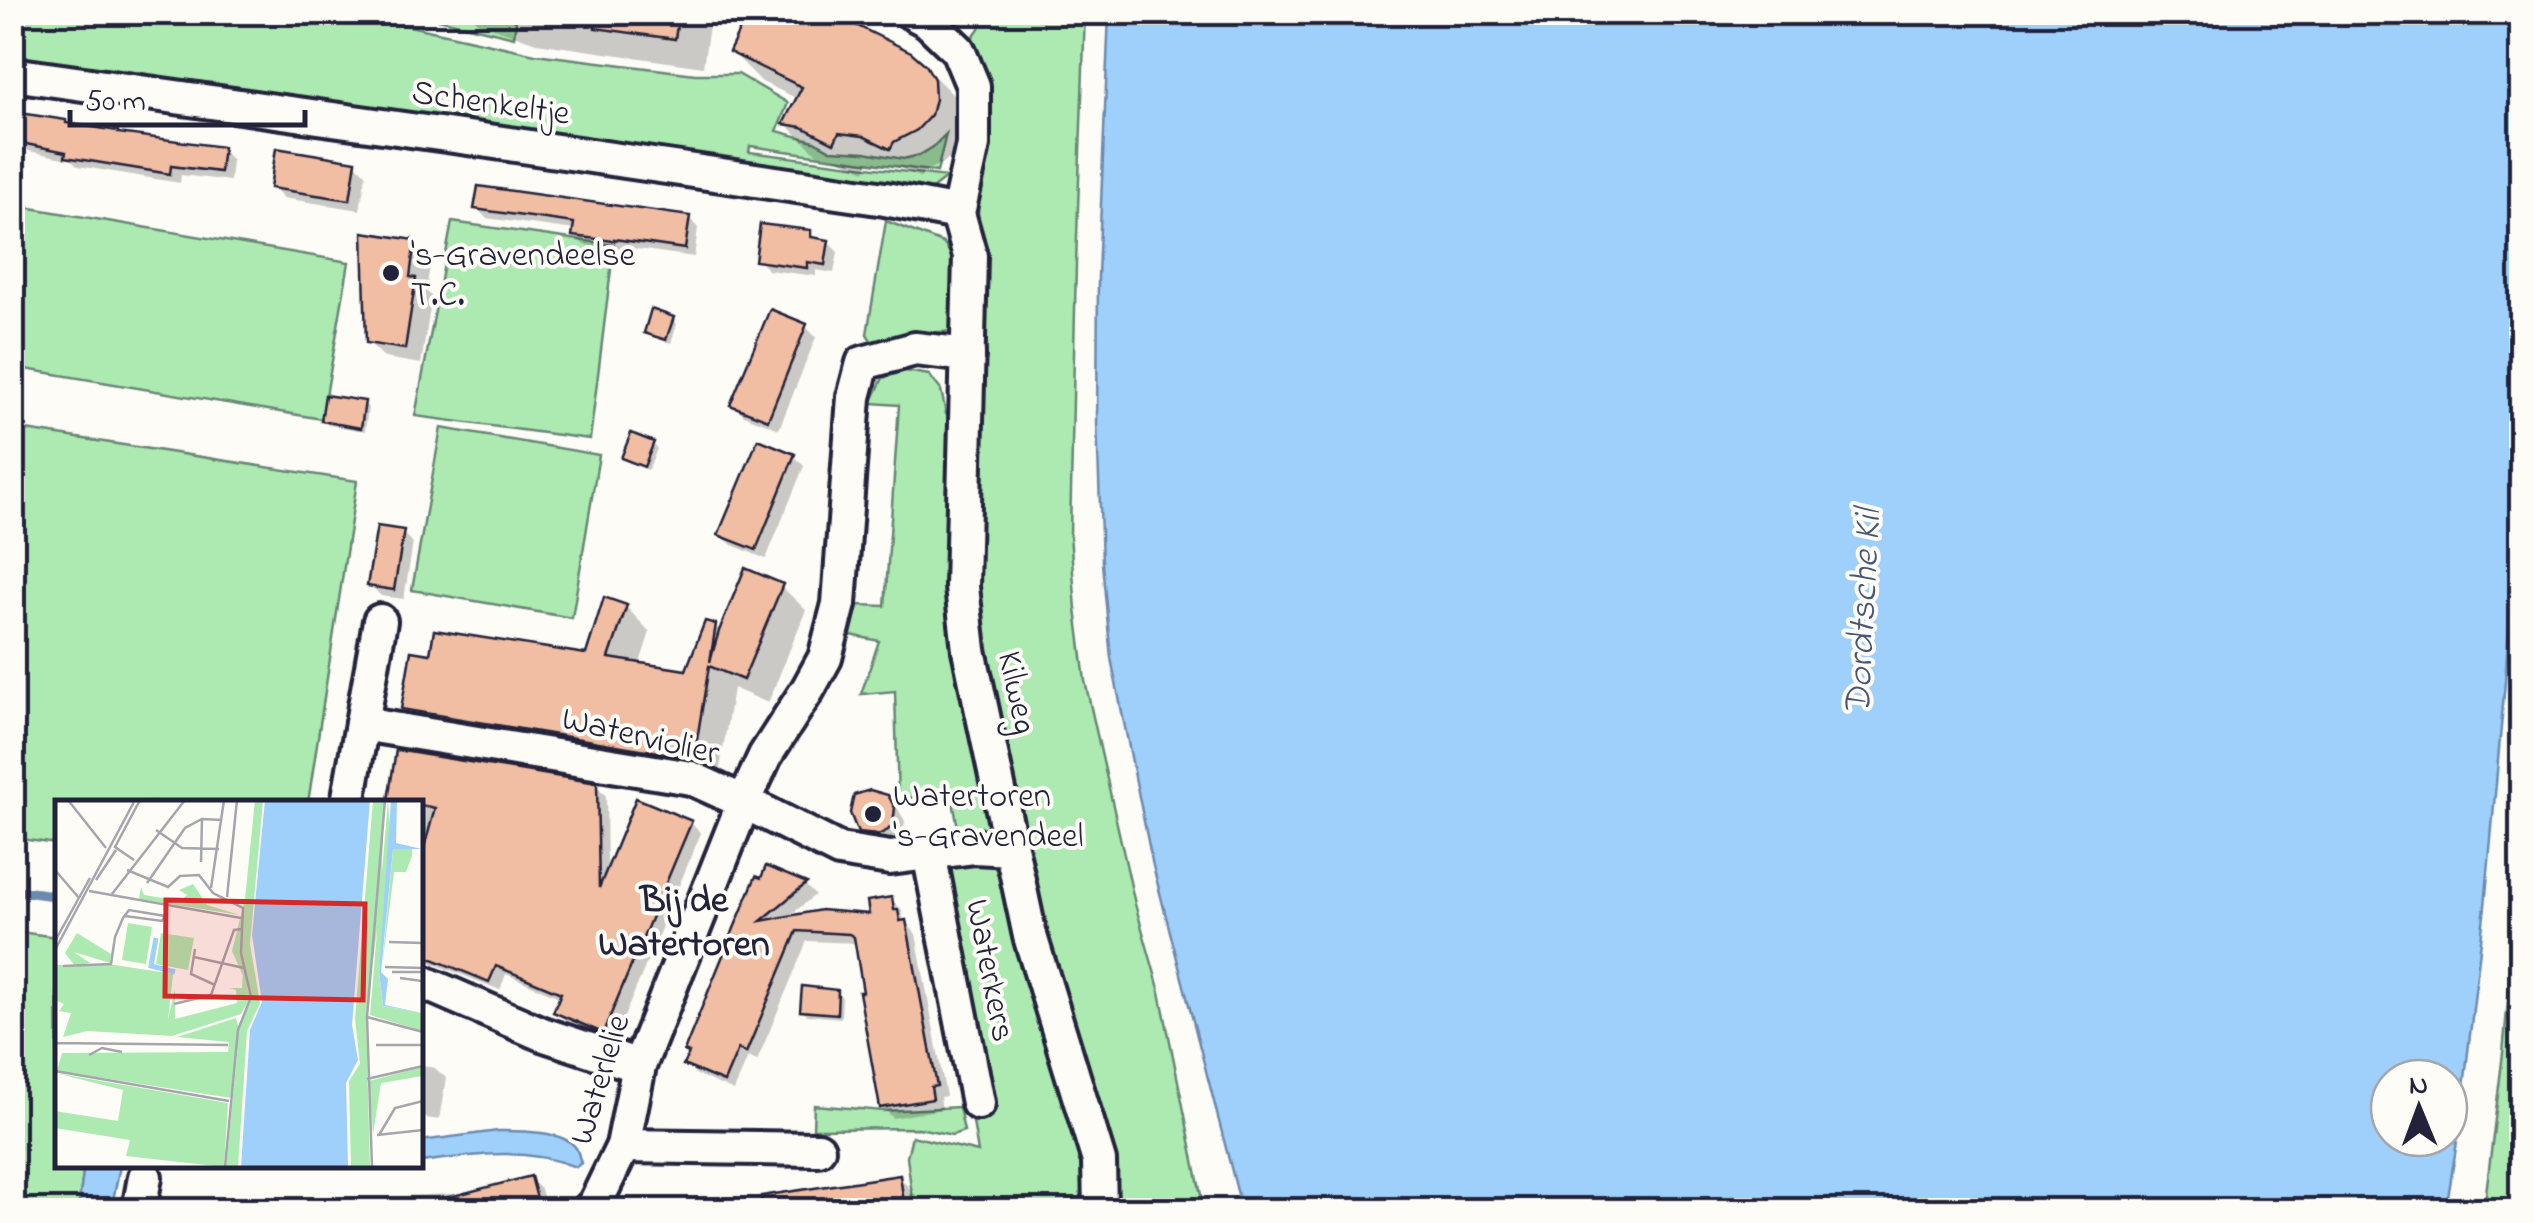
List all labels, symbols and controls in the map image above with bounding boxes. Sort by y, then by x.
scale bar [70,65,305,127]
street label: Schenkeltje [408,68,573,141]
text: 50 m [85,81,146,125]
place label: 's-Gravendeelse T.C. [411,231,635,322]
marker: 's-Gravendeelse T.C. [380,262,402,284]
water label: Dordtsche Kil [1832,503,1899,717]
street label: Kilweg [982,647,1049,739]
street label: Waterviolier [557,695,724,780]
place label: Watertoren 's-Gravendeel [893,772,1084,863]
inset map [55,800,422,1168]
marker: Watertoren 's-Gravendeel [862,803,884,825]
district label: Bij de Watertoren [598,874,770,974]
street label: Waterkers [950,895,1027,1046]
street label: Waterlelie [557,1008,645,1151]
north arrow [2369,1058,2469,1158]
text: N [2409,1066,2428,1107]

